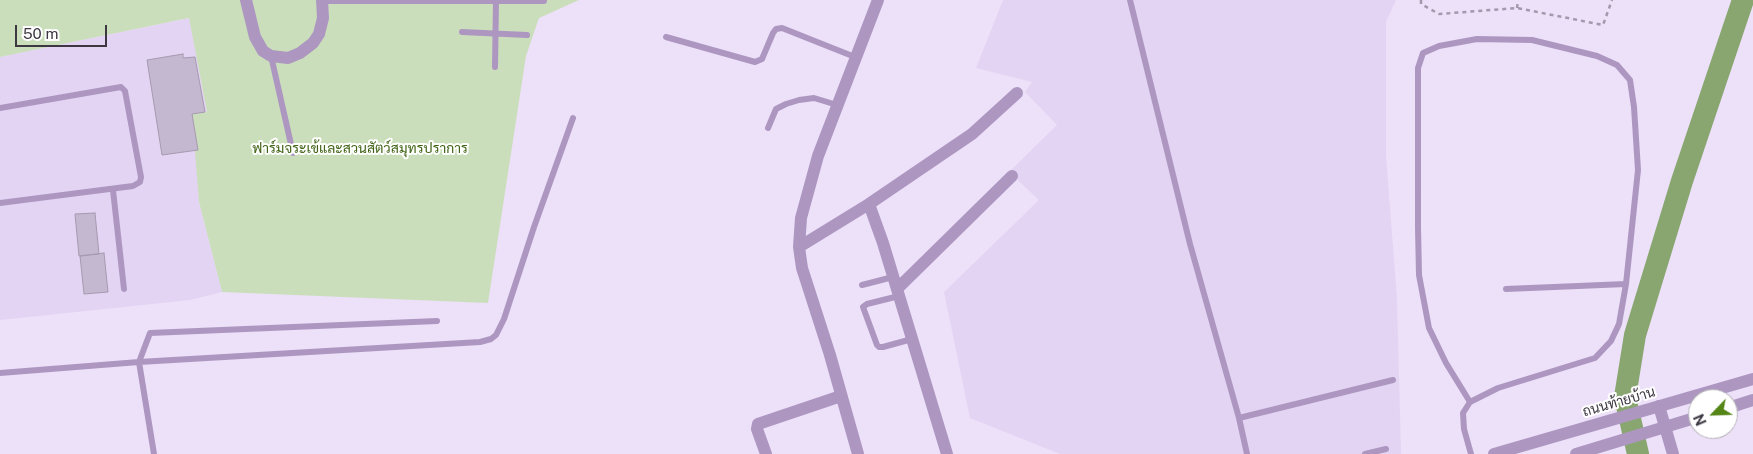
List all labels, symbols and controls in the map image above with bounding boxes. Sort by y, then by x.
scale bar [18,15,110,47]
text: 50 m [23,25,58,42]
park label: ฟาร์มจระเข้และสวนสัตว์สมุทรปราการ [252,141,468,157]
street label: ถนนท้ายบ้าน [1581,384,1657,420]
north arrow [1688,389,1738,439]
text: N [1691,411,1710,428]

